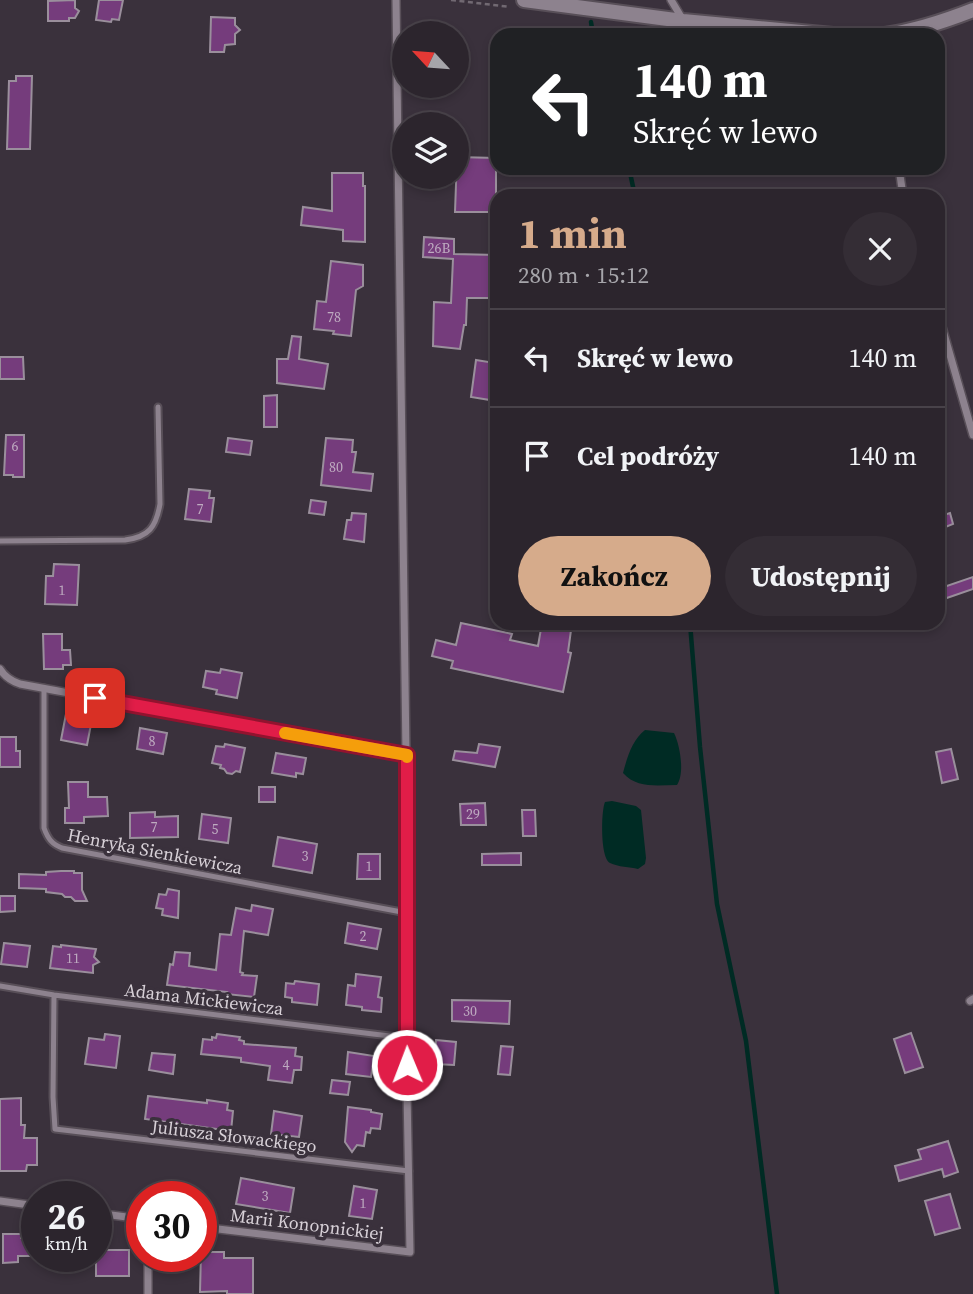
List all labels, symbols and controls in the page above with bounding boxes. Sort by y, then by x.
north arrow [392,21,469,98]
map controls [392,21,469,189]
text: 140 m [633,46,768,113]
icon: left [518,56,609,147]
text: Skręć w lewo [633,110,818,154]
button: layers [392,112,469,189]
text: 1 min [518,204,627,262]
button: close [843,212,917,286]
house number: 26B [428,238,451,258]
text: 280 m · 15:12 [518,259,649,291]
house number: 78 [327,307,341,327]
icon: left [518,339,556,377]
text: Skręć w lewo [577,340,733,376]
text: 140 m [849,340,917,376]
house number: 6 [12,436,19,456]
icon: arrive [518,437,556,475]
text: Cel podróży [577,438,719,474]
text: 140 m [849,438,917,474]
house number: 80 [329,457,343,477]
house number: 7 [197,499,204,519]
button: Zakończ [518,536,711,616]
button: Udostępnij [725,536,917,616]
house number: 1 [59,580,66,600]
pin [65,668,125,728]
icon: arrive [76,679,114,717]
house number: 8 [149,731,156,751]
house number: 29 [466,804,480,824]
house number: 7 [151,817,158,837]
house number: 5 [212,819,219,839]
street label: Henryka Sienkiewicza [65,822,246,880]
house number: 3 [302,846,309,866]
house number: 1 [366,856,373,876]
house number: 2 [360,926,367,946]
house number: 11 [66,948,80,968]
street label: Adama Mickiewicza [123,977,286,1021]
house number: 30 [463,1001,477,1021]
position arrow [370,1028,444,1102]
house number: 4 [283,1055,290,1075]
street label: Juliusza Słowackiego [149,1113,318,1159]
speed limit sign: 30 [126,1181,217,1272]
house number: 3 [262,1186,269,1206]
text: 26 [48,1193,85,1241]
house number: 1 [360,1193,367,1213]
street label: Marii Konopnickiej [229,1202,385,1246]
text: km/h [45,1231,88,1256]

